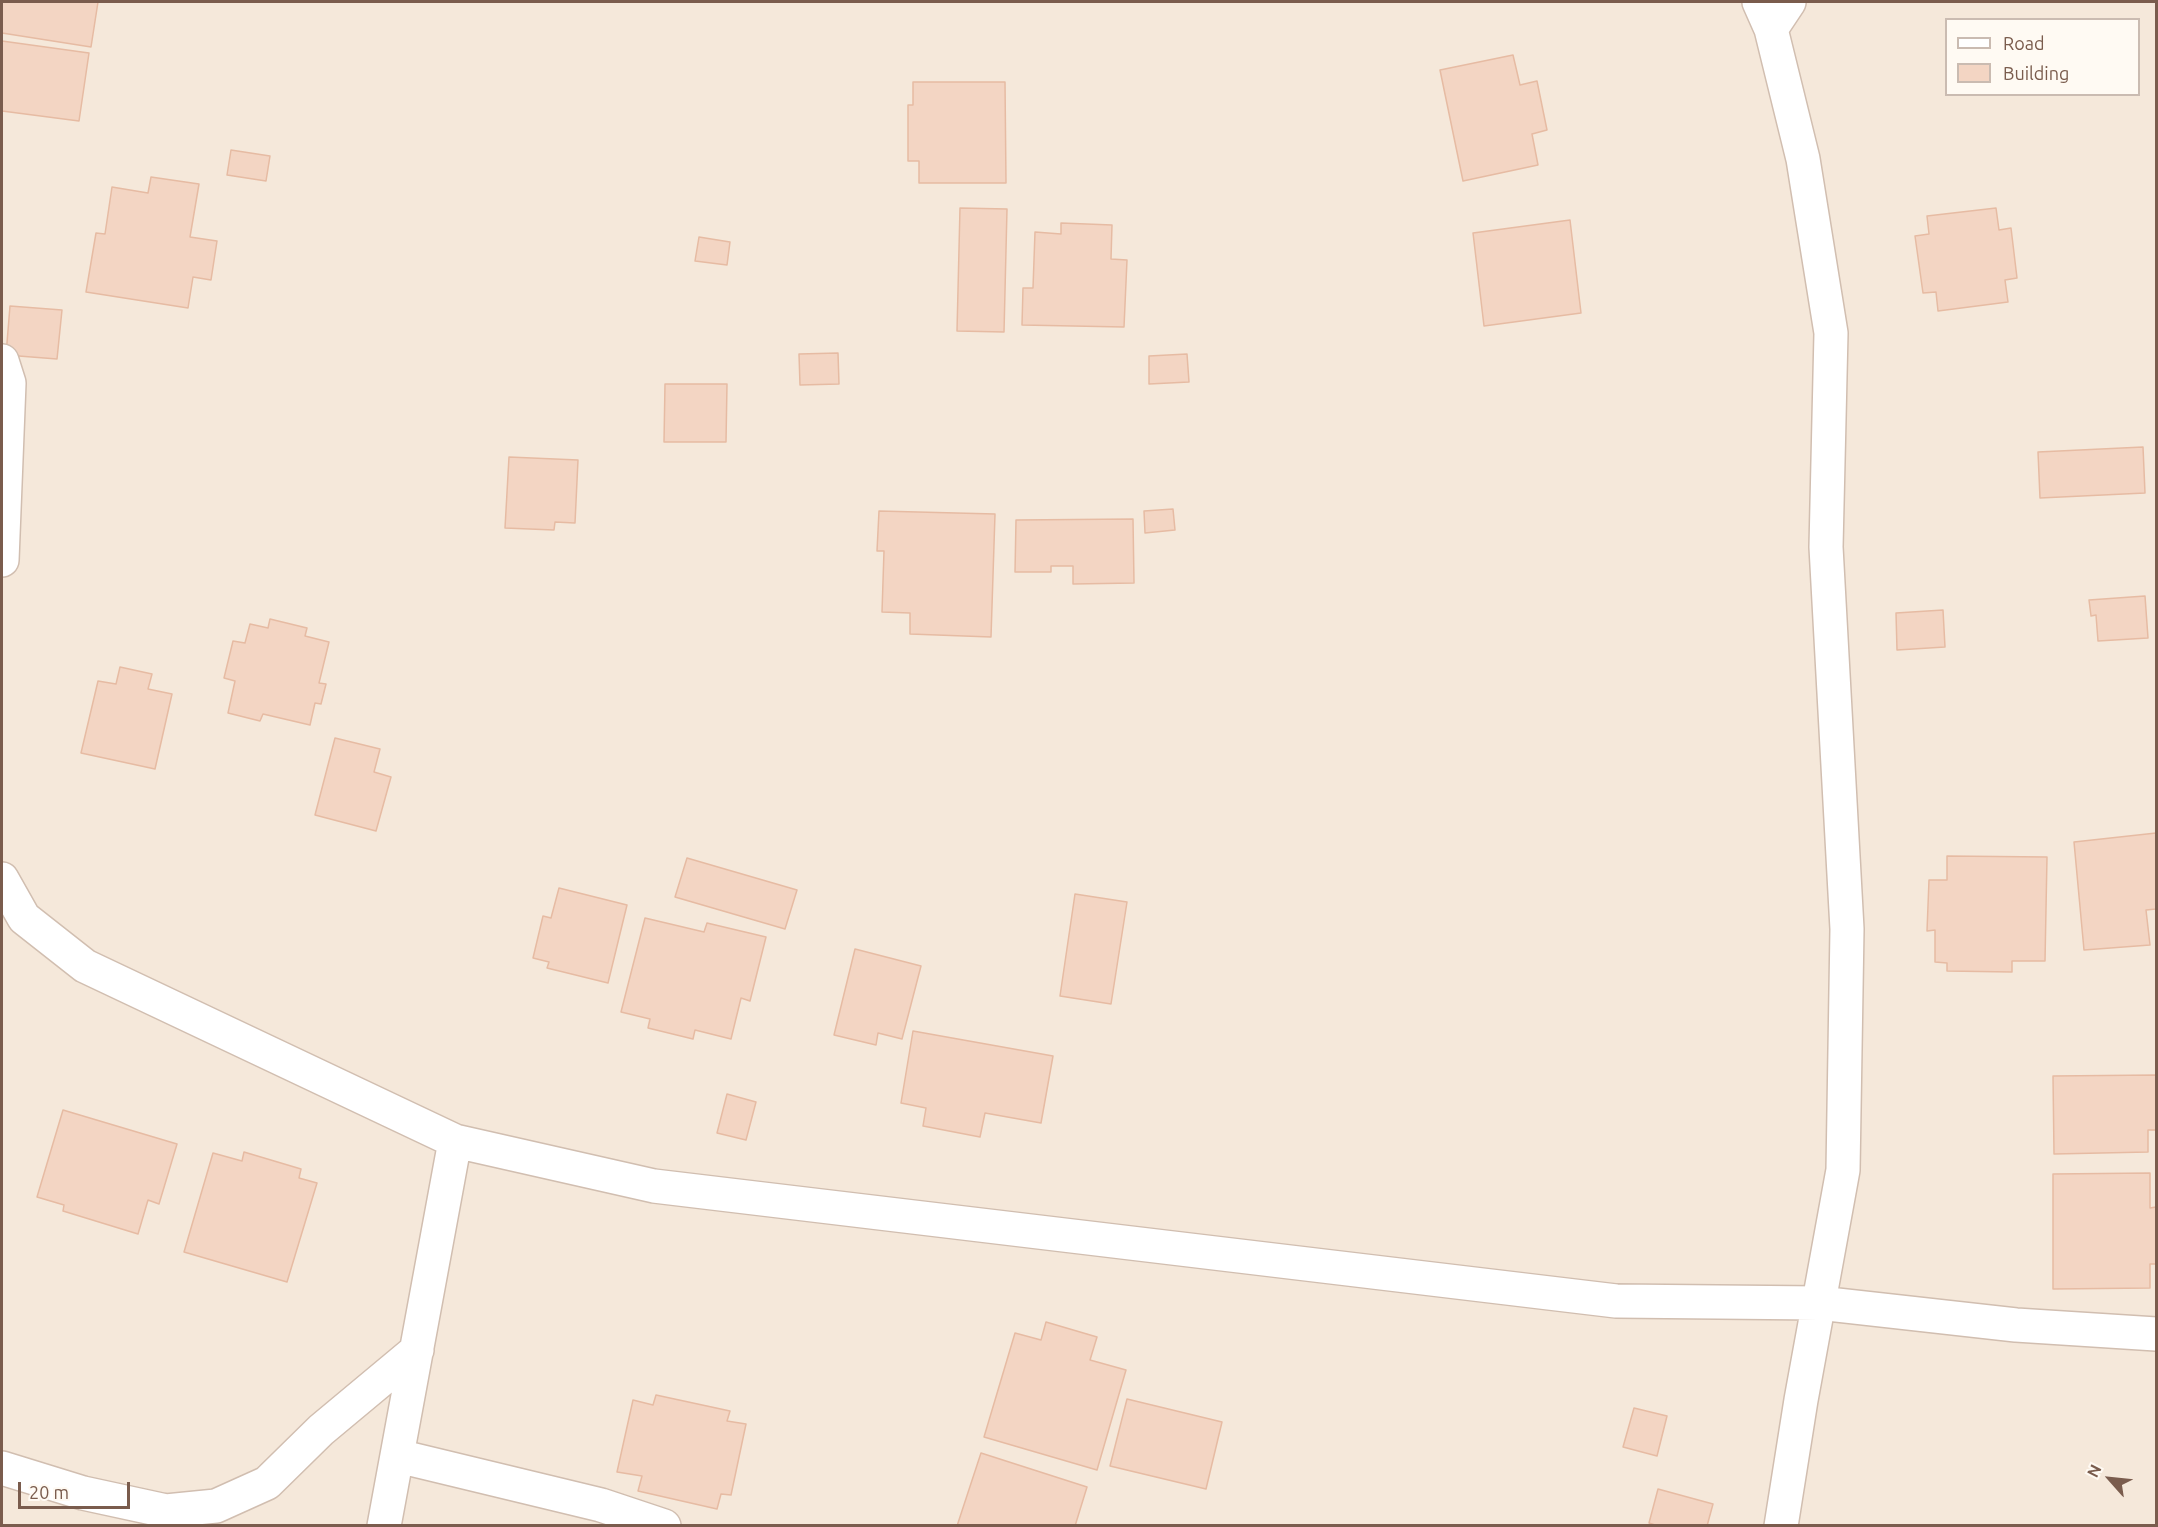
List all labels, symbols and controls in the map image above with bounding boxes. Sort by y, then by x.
legend [1945,18,2140,96]
text: Road [2003,33,2045,53]
text: Building [2003,63,2069,83]
north arrow [2080,1449,2140,1509]
text: N [2083,1461,2105,1480]
scale bar [21,1470,134,1508]
text: 20 m [29,1482,69,1502]

